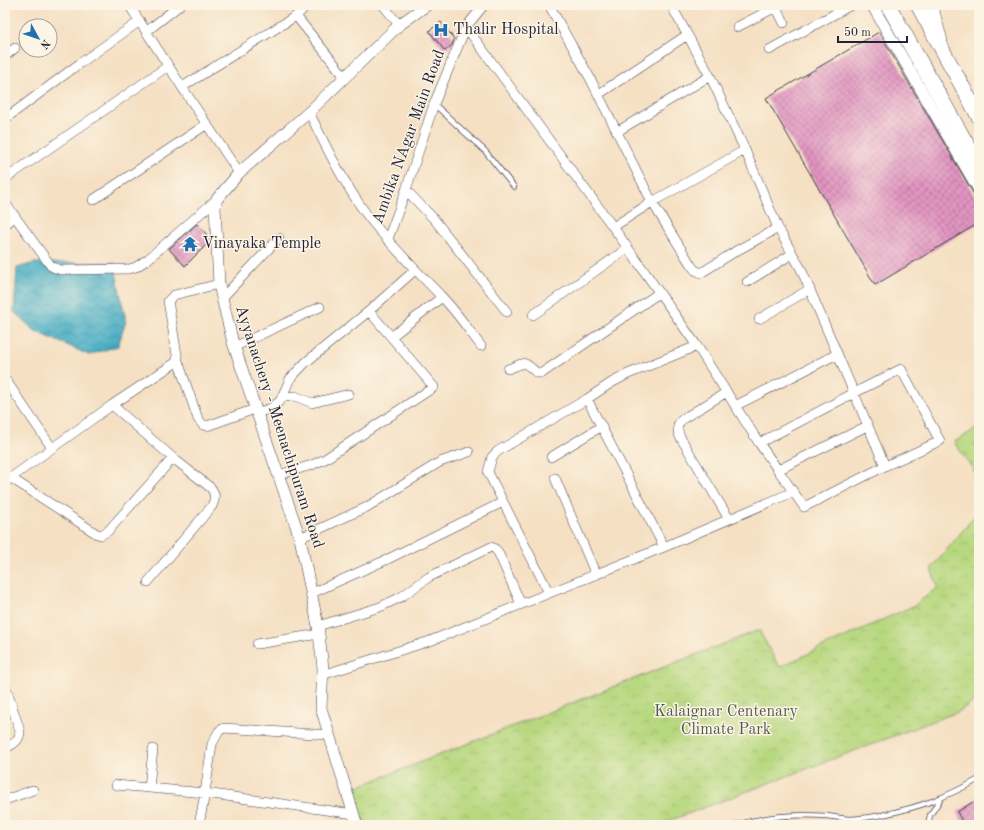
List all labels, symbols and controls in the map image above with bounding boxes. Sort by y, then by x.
north arrow [18,18,58,58]
scale bar [838,18,907,44]
hospital icon: Thalir Hospital [432,21,450,39]
place label: Thalir Hospital [453,22,559,38]
text: 50 m [844,26,871,39]
text: N [37,37,51,51]
street label: Ambika NAgar Main Road [370,48,448,226]
temple icon: Vinayaka Temple [181,235,199,253]
place label: Vinayaka Temple [202,236,321,252]
street label: Ayyanachery - Meenachipuram Road [232,304,326,550]
park label: Kalaignar Centenary Climate Park [654,704,799,738]

